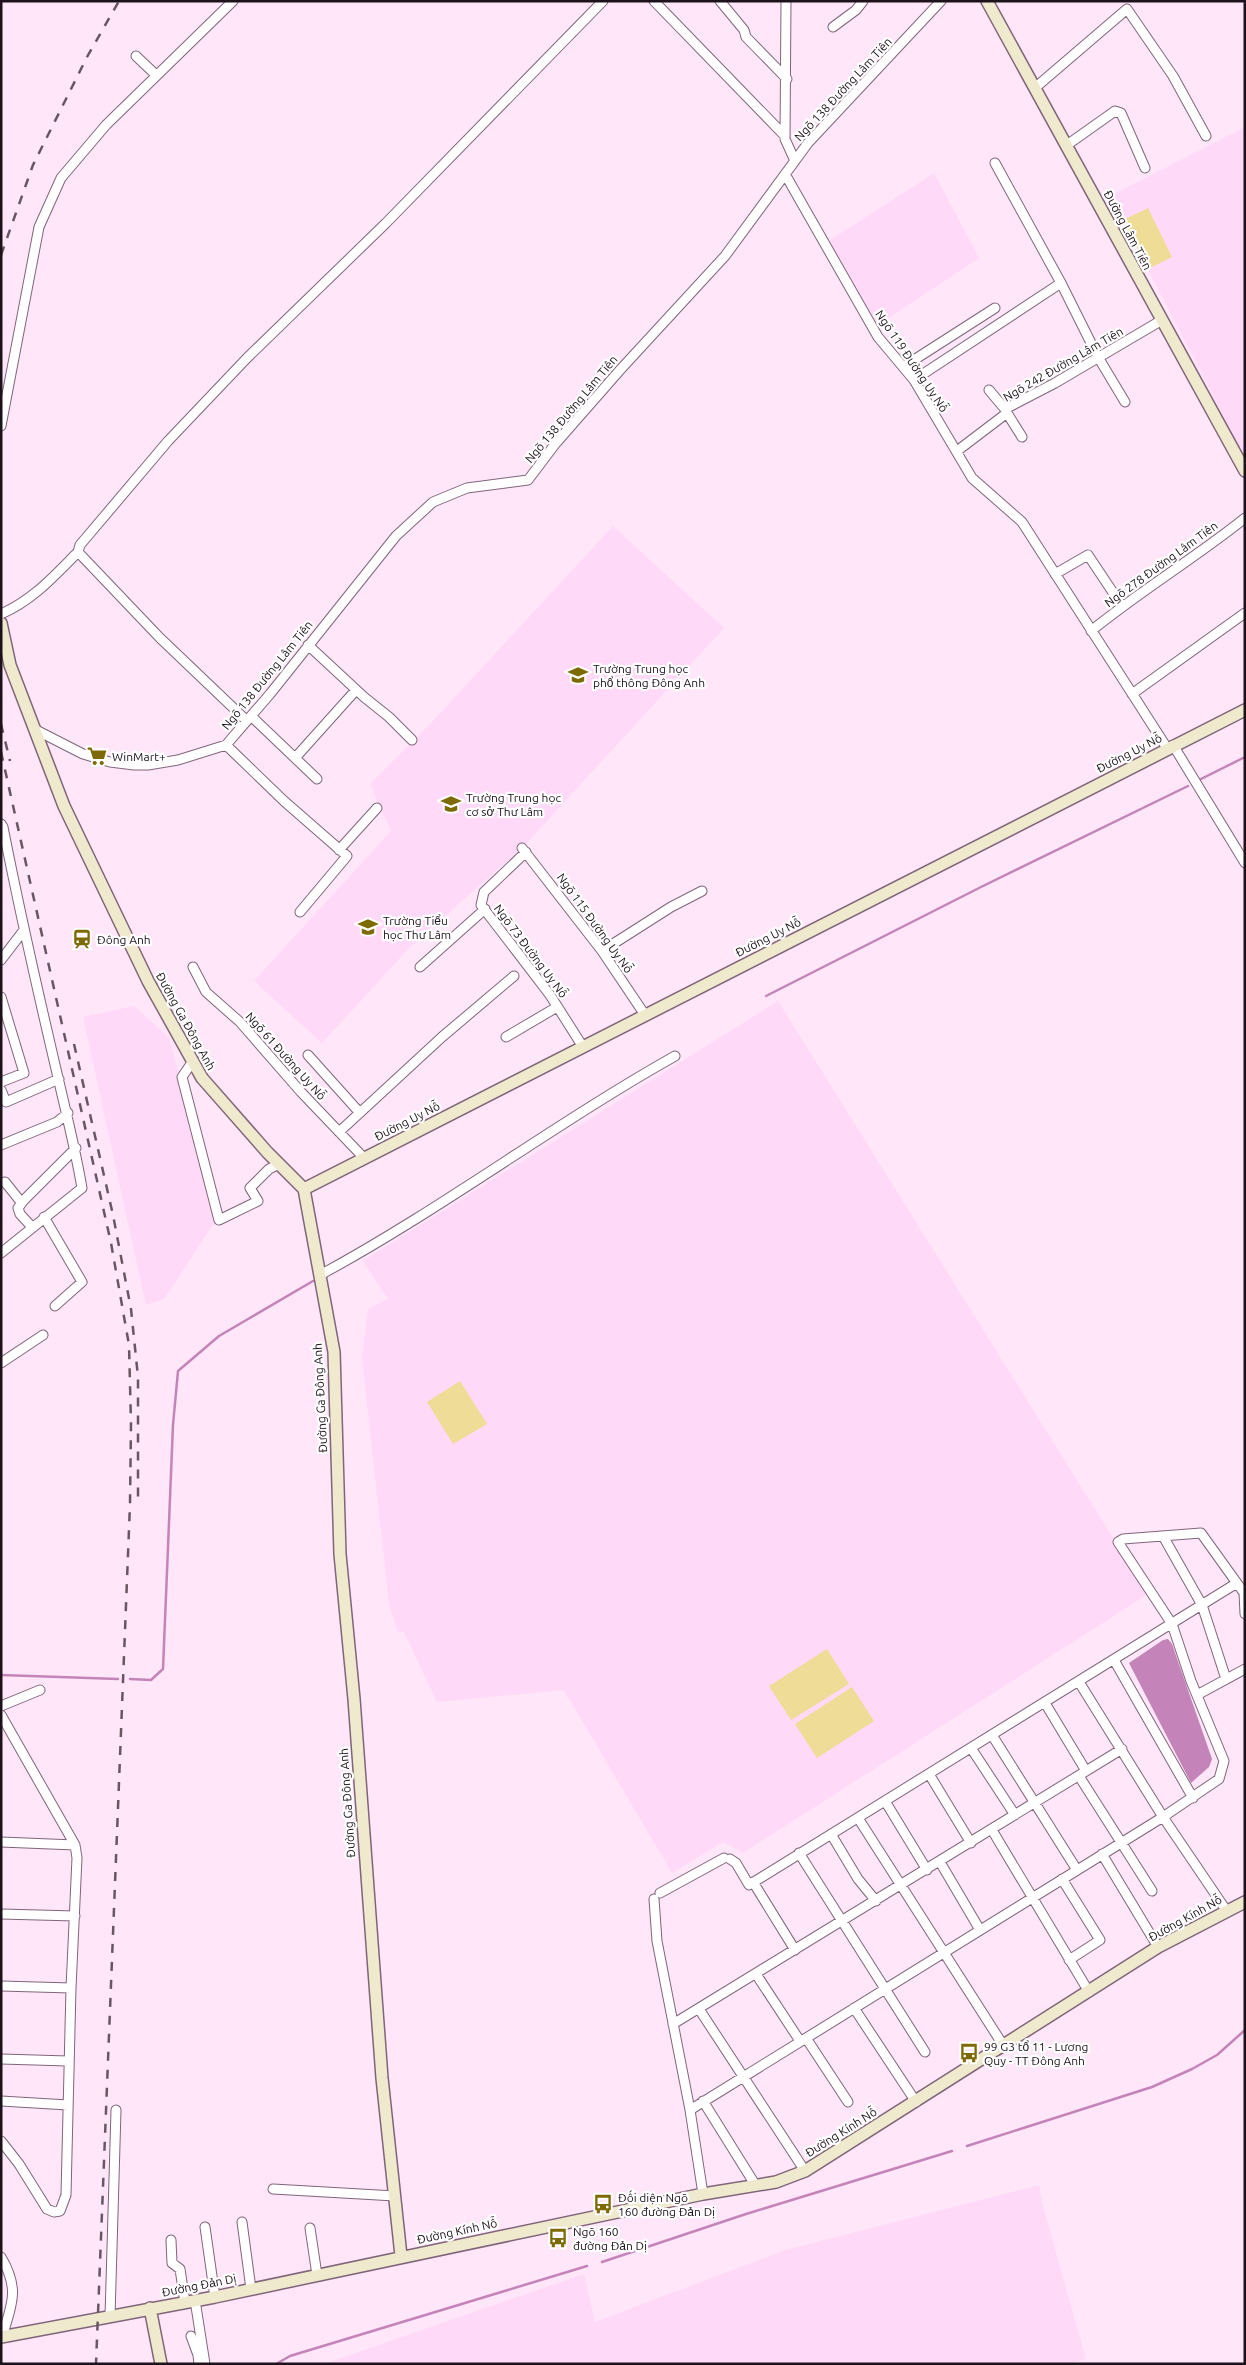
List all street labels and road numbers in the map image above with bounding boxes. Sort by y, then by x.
street label: Ngõ 138 Đường Lâm Tiên [792,35,894,143]
street label: Đường Lâm Tiên [1102,188,1154,272]
street label: Ngõ 119 Đường Uy Nỗ [873,308,951,414]
street label: Ngõ 242 Đường Lâm Tiên [1001,324,1125,404]
street label: Ngõ 138 Đường Lâm Tiên [522,353,620,465]
street label: Ngõ 278 Đường Lâm Tiên [1102,519,1220,609]
street label: Ngõ 138 Đường Lâm Tiên [219,618,315,732]
street label: Đường Uy Nỗ [1094,731,1164,775]
street label: Ngõ 115 Đường Uy Nỗ [555,871,635,975]
street label: Ngõ 73 Đường Uy Nỗ [492,902,570,1000]
street label: Đường Uy Nỗ [733,915,803,959]
street label: Đường Ga Đông Anh [154,970,218,1072]
street label: Ngõ 61 Đường Uy Nỗ [243,1010,329,1102]
street label: Đường Uy Nỗ [372,1099,442,1143]
street label: Đường Ga Đông Anh [311,1343,329,1453]
street label: Đường Ga Đông Anh [337,1748,357,1858]
street label: Đường Kính Nỗ [1146,1892,1224,1944]
street label: Đường Kính Nỗ [803,2105,879,2159]
street label: Đường Kính Nỗ [416,2216,498,2246]
street label: Đường Đản Dị [161,2271,238,2300]

